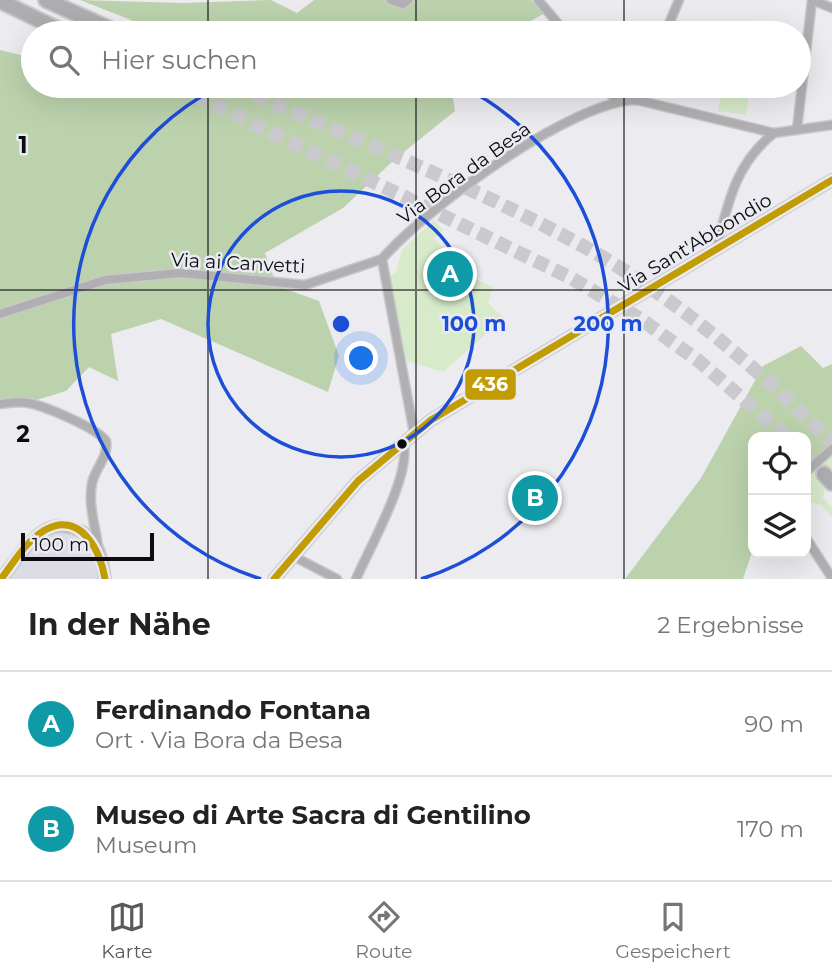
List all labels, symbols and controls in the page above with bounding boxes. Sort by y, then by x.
search box [21,21,811,98]
icon: search [45,41,83,79]
text: Hier suchen [101,44,258,76]
street label: Via Bora da Besa [393,117,535,229]
text: 1 [18,131,28,159]
street label: Via Sant'Abbondio [614,188,776,298]
street label: Via ai Canvetti [170,248,306,278]
pin: A [427,248,473,300]
text: 100 m [442,311,506,336]
text: 200 m [574,311,642,336]
centre of rings [329,312,353,336]
your location [344,341,378,375]
line badge: 436 [464,368,517,401]
text: 436 [472,373,508,396]
text: 2 [16,420,30,448]
map controls [748,432,811,558]
button: locate [748,432,811,495]
unlabelled marker [395,437,409,451]
pin: B [512,472,558,524]
button: layers [748,495,811,558]
scale bar [21,530,154,562]
text: 100 m [32,533,89,556]
text: In der Nähe [28,606,211,643]
text: 2 Ergebnisse [657,611,804,639]
text: Ferdinando Fontana [95,694,371,726]
text: A [42,710,60,738]
text: 90 m [744,710,804,738]
text: Ort · Via Bora da Besa [95,726,343,754]
text: Museo di Arte Sacra di Gentilino [95,799,531,831]
text: B [42,815,60,843]
text: 170 m [737,815,804,843]
text: Museum [95,831,197,859]
tab: Karte [101,898,153,963]
tab: Route [355,898,413,963]
tab: Gespeichert [615,898,731,963]

